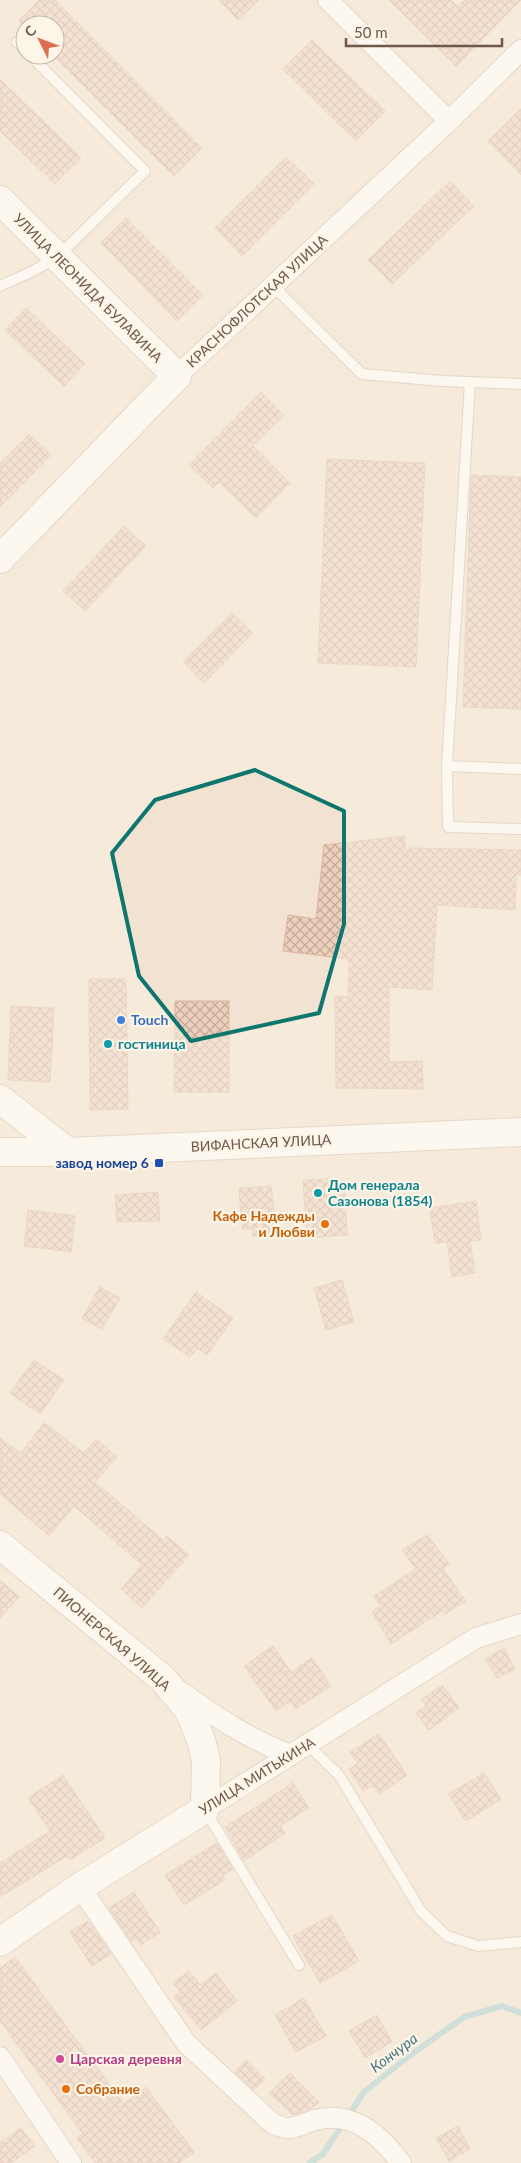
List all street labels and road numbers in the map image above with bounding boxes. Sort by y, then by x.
street label: УЛИЦА ЛЕОНИДА БУЛАВИНА [10,210,167,366]
street label: КРАСНОФЛОТСКАЯ УЛИЦА [182,230,331,371]
street label: ВИФАНСКАЯ УЛИЦА [190,1130,332,1155]
street label: ПИОНЕРСКАЯ УЛИЦА [50,1583,175,1694]
street label: УЛИЦА МИТЬКИНА [196,1733,318,1818]

